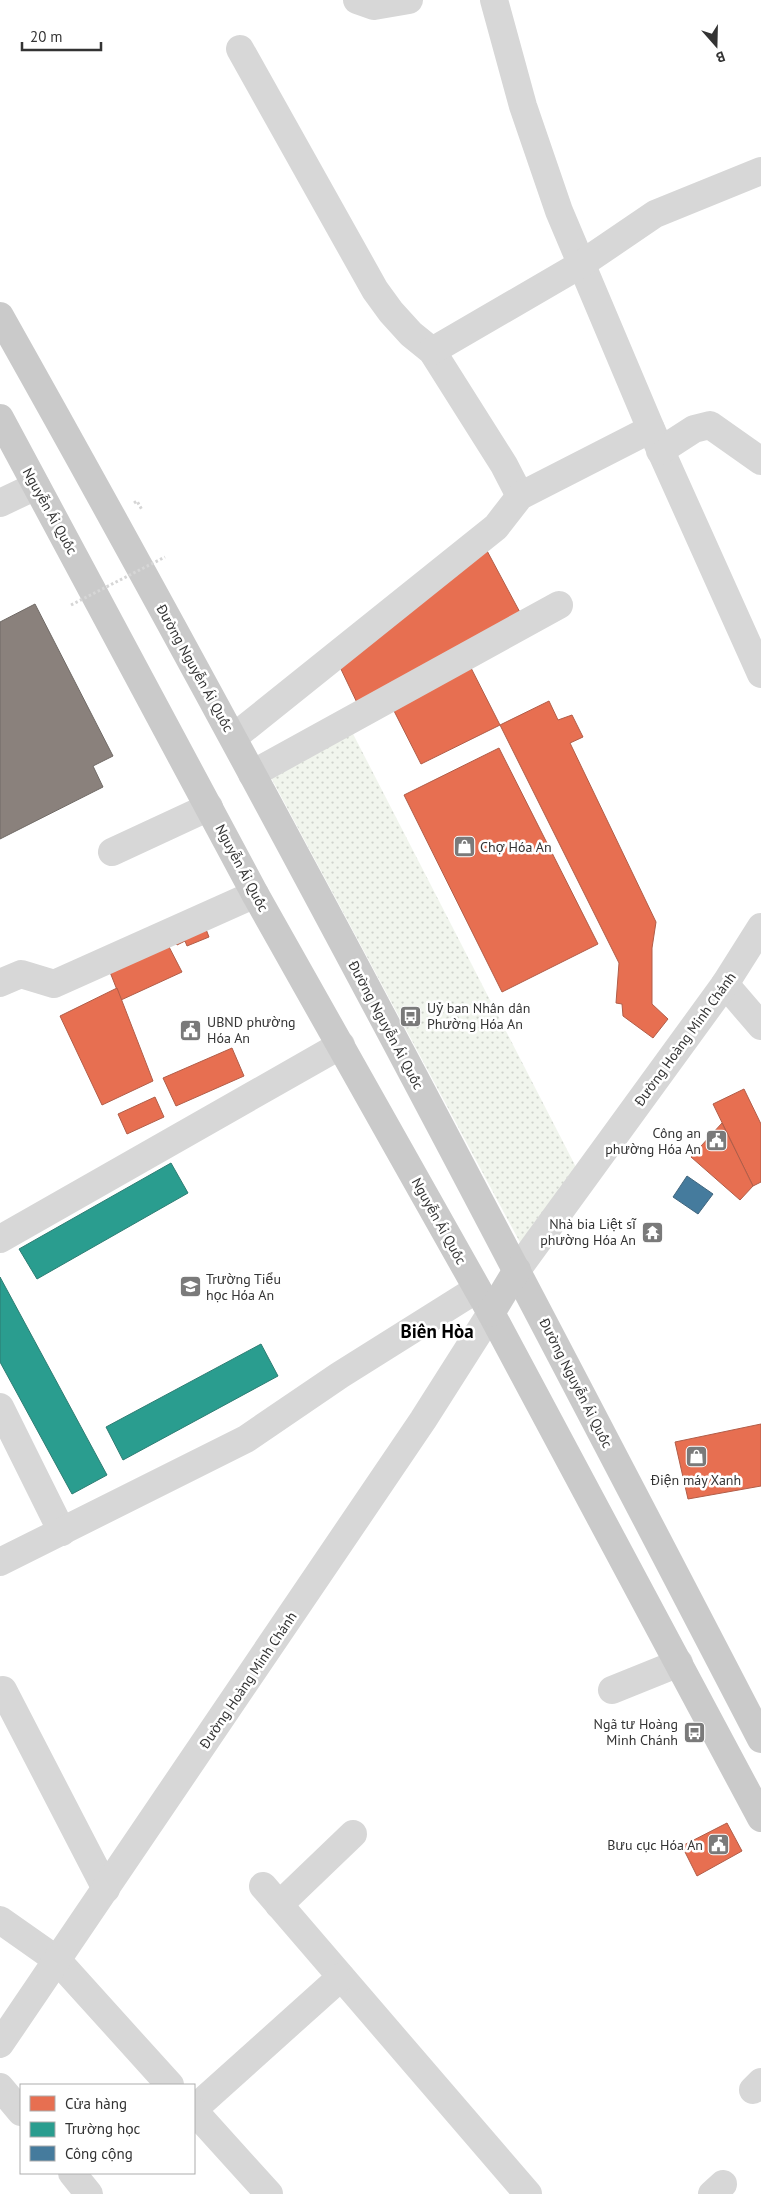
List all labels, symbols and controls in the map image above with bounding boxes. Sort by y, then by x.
scale bar [22,20,101,52]
north arrow [691,20,741,70]
text: 20 m [30,27,63,46]
text: B [713,47,727,67]
street label: Nguyễn Ái Quốc [19,464,81,558]
street label: Đường Nguyễn Ái Quốc [152,600,238,735]
street label: Nguyễn Ái Quốc [211,821,273,915]
shop icon: Chợ Hóa An [452,835,476,859]
place label: Chợ Hóa An [480,838,552,856]
street label: Đường Nguyễn Ái Quốc [344,957,428,1092]
street label: Đường Hoàng Minh Chánh [630,968,740,1110]
place label: Uỷ ban Nhân dân Phường Hóa An [427,999,530,1033]
bus stop icon: Uỷ ban Nhân dân Phường Hóa An [399,1004,423,1028]
place label: UBND phường Hóa An [207,1013,296,1047]
public building icon: UBND phường Hóa An [179,1018,203,1042]
place label: Công an phường Hóa An [605,1124,701,1158]
public building icon: Công an phường Hóa An [705,1129,729,1153]
street label: Nguyễn Ái Quốc [408,1174,470,1268]
place label: Nhà bia Liệt sĩ phường Hóa An [540,1215,637,1249]
temple icon: Nhà bia Liệt sĩ phường Hóa An [640,1220,664,1244]
place label: Trường Tiểu học Hóa An [206,1270,281,1304]
school or university icon: Trường Tiểu học Hóa An [178,1275,202,1299]
street label: Đường Nguyễn Ái Quốc [535,1314,616,1451]
district label: Biên Hòa [400,1319,474,1343]
shop icon: Điện máy Xanh [684,1445,708,1469]
place label: Điện máy Xanh [650,1471,741,1489]
street label: Đường Hoàng Minh Chánh [195,1608,301,1753]
place label: Ngã tư Hoàng Minh Chánh [593,1715,678,1749]
bus stop icon: Ngã tư Hoàng Minh Chánh [682,1720,706,1744]
public building icon: Bưu cục Hóa An [707,1833,731,1857]
place label: Bưu cục Hóa An [607,1836,703,1854]
legend [20,2084,195,2174]
text: Cửa hàng [65,2094,127,2113]
text: Trường học [65,2119,141,2138]
text: Công cộng [65,2144,133,2163]

